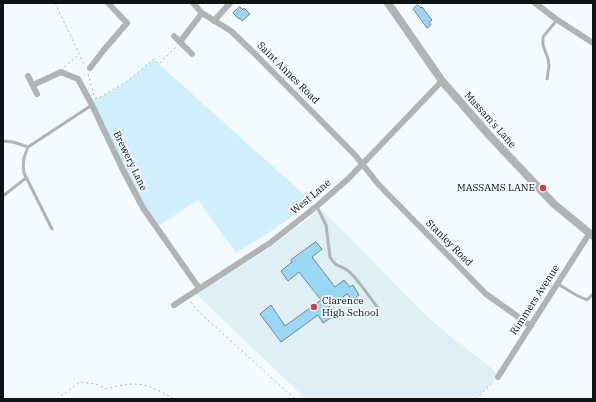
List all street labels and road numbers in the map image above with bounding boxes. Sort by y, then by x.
street label: Saint Annes Road [254,39,322,107]
street label: Massam's Lane [462,90,518,150]
street label: Brewery Lane [110,129,150,193]
street label: West Lane [289,177,333,217]
street label: Stanley Road [423,217,475,269]
street label: Rimmers Avenue [508,263,562,337]

